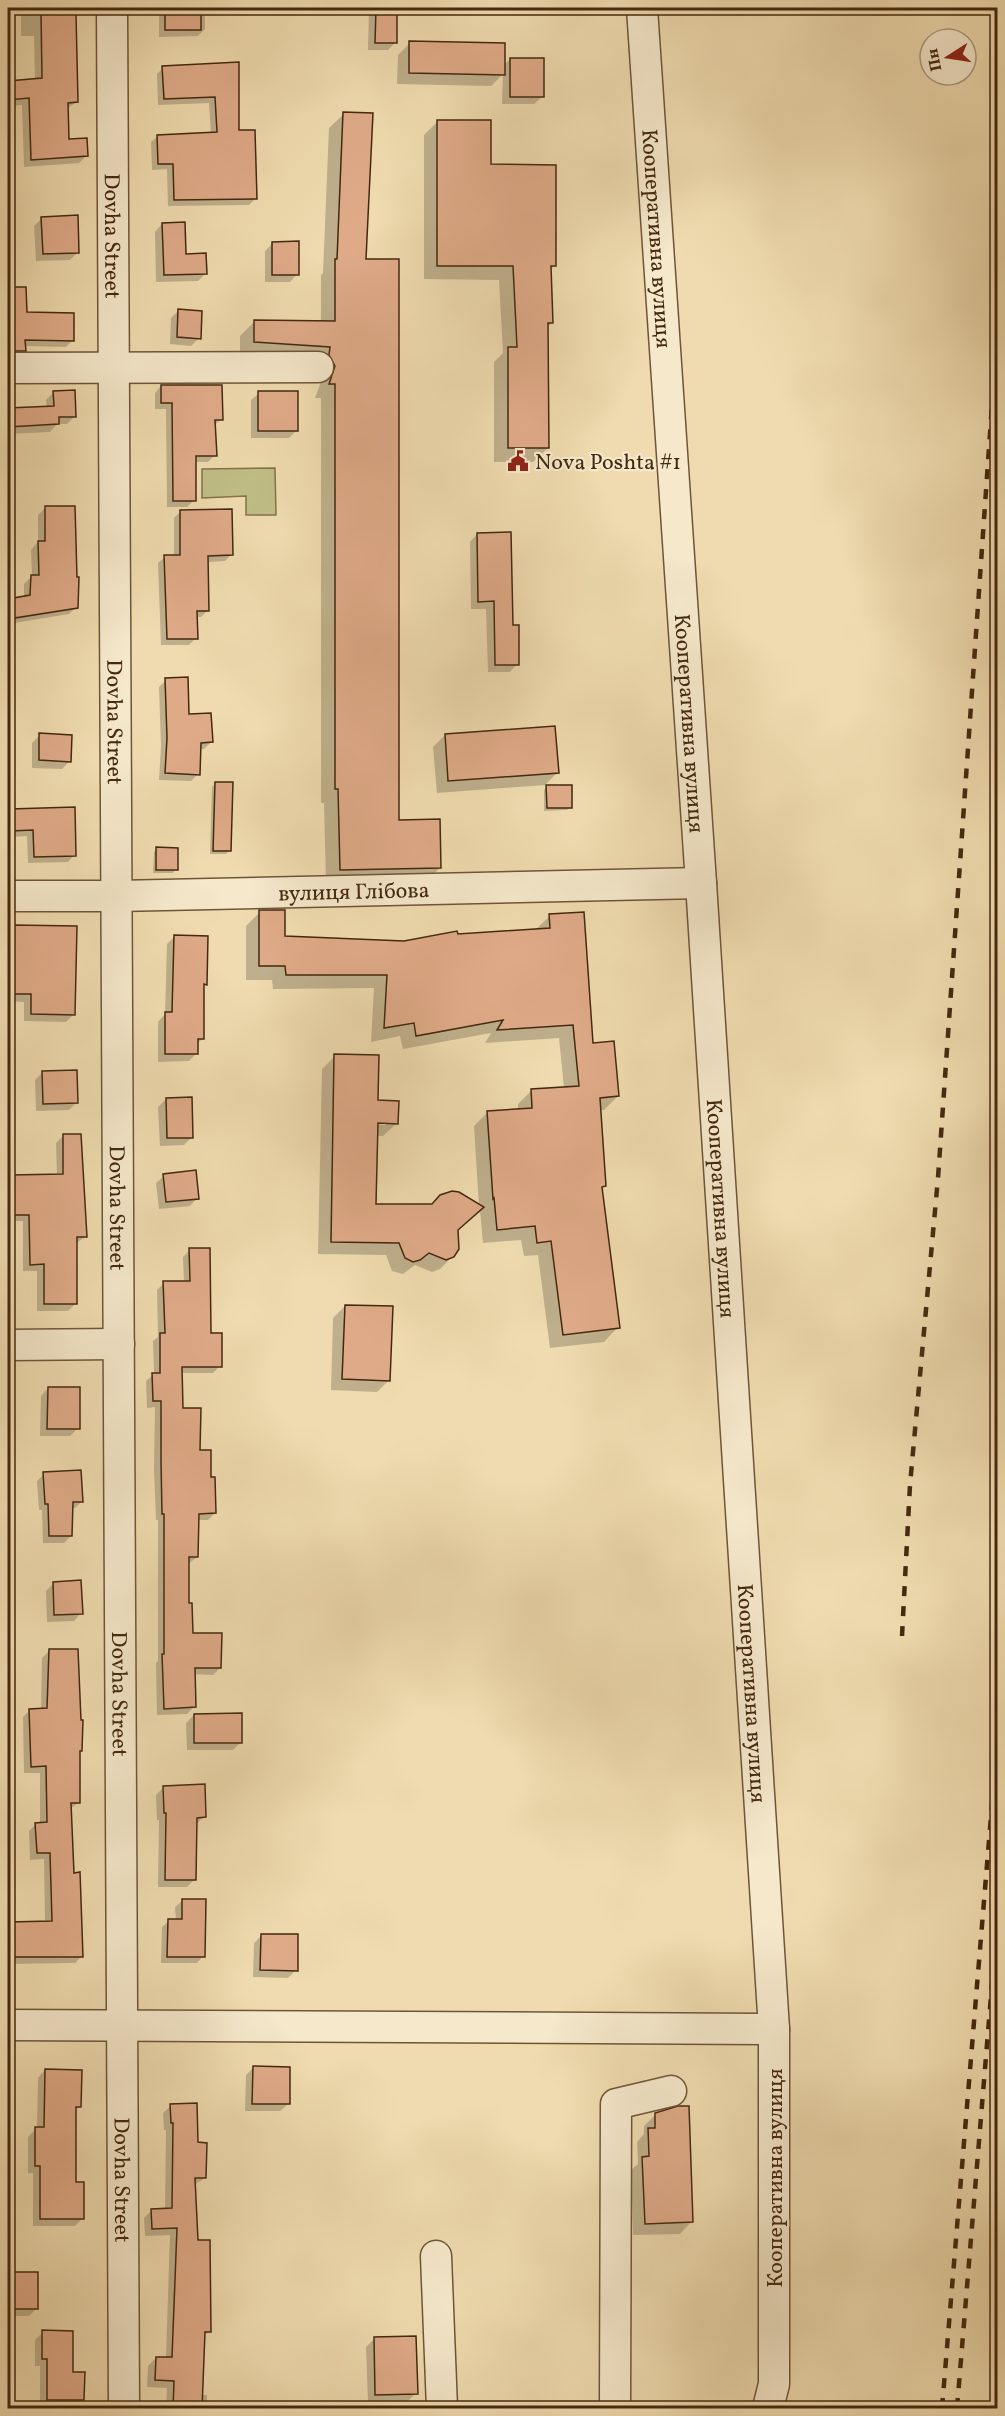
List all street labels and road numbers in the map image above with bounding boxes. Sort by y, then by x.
street label: Кооперативна вулиця [632,128,678,349]
street label: Dovha Street [95,173,126,299]
street label: Кооперативна вулиця [665,613,711,834]
street label: Dovha Street [97,659,129,785]
street label: вулиця Глібова [278,876,430,910]
street label: Кооперативна вулиця [697,1098,742,1319]
street label: Dovha Street [100,1145,131,1271]
street label: Кооперативна вулиця [728,1583,773,1804]
street label: Dovha Street [102,1631,134,1757]
street label: Кооперативна вулиця [761,2068,792,2288]
street label: Dovha Street [105,2117,136,2243]

